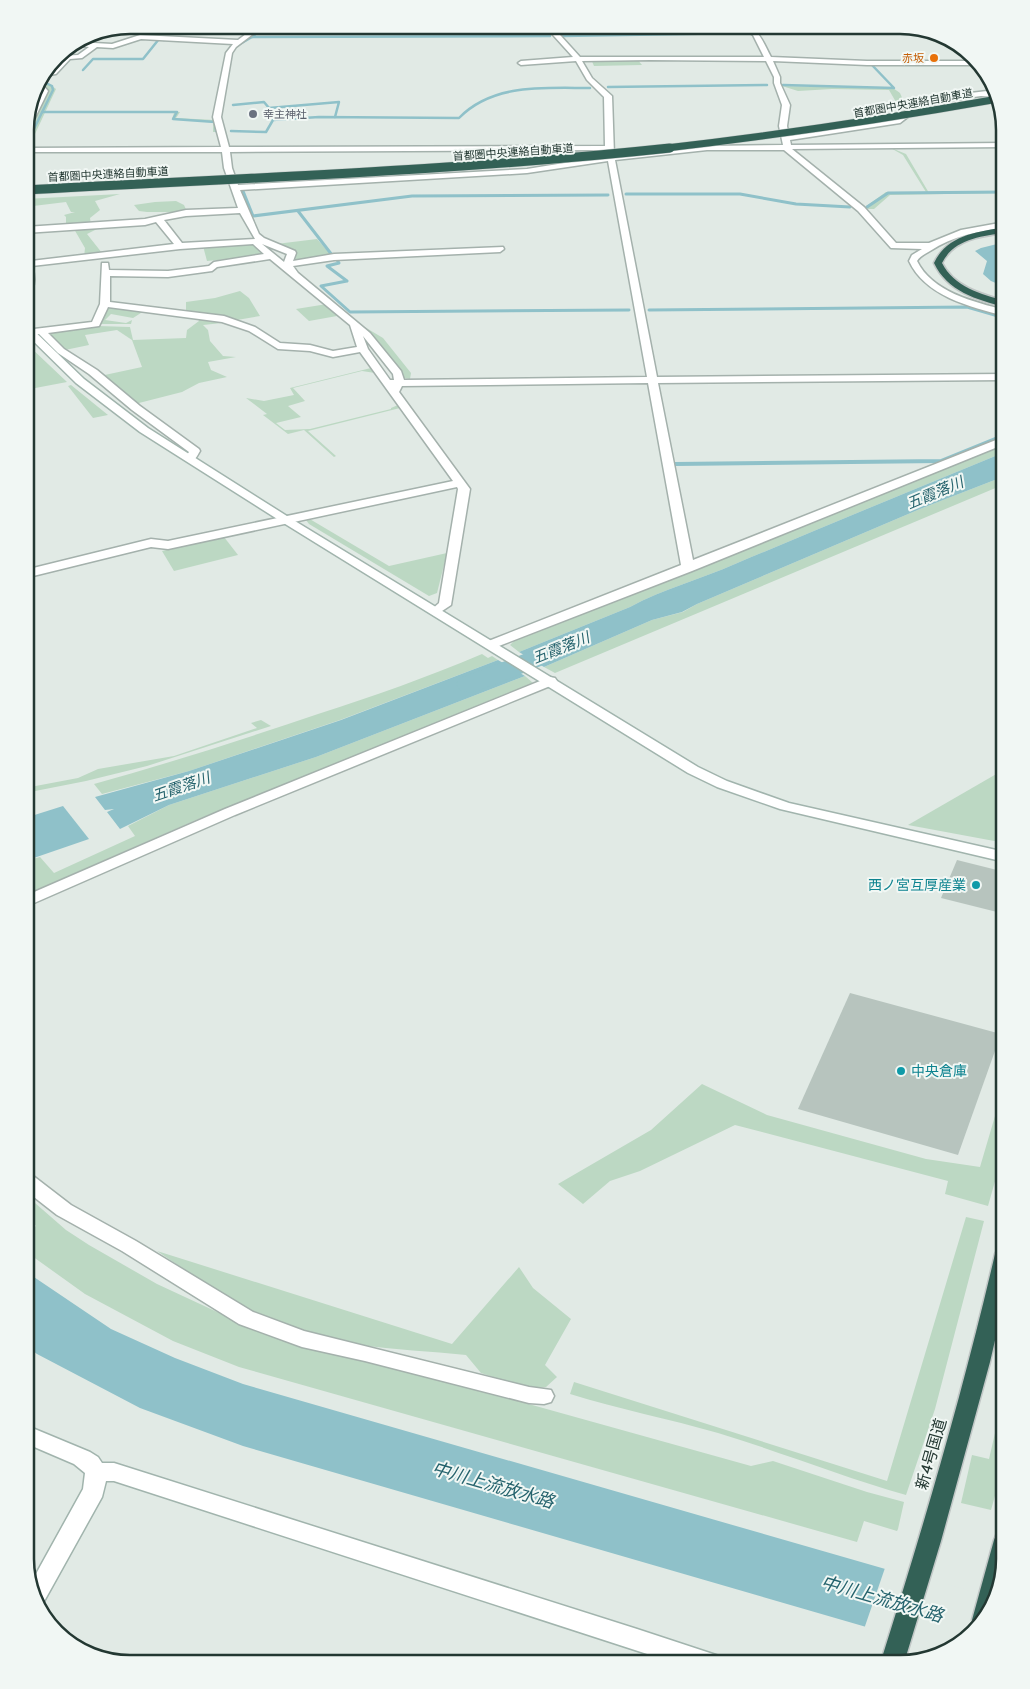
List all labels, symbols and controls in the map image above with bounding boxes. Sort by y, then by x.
place label: 赤坂 [902,51,924,65]
marker: 赤坂 [928,52,940,64]
street label: 首都圏中央連絡自動車道 [852,86,974,120]
place label: 幸主神社 [263,107,307,121]
marker: 幸主神社 [247,108,259,120]
street label: 首都圏中央連絡自動車道 [452,141,574,163]
street label: 首都圏中央連絡自動車道 [47,164,169,184]
water label: 五霞落川 [904,472,968,513]
water label: 五霞落川 [530,628,594,668]
water label: 五霞落川 [150,768,214,805]
place label: 西ノ宮互厚産業 [868,876,966,894]
marker: 西ノ宮互厚産業 [970,879,982,891]
place label: 中央倉庫 [911,1062,967,1080]
marker: 中央倉庫 [895,1065,907,1077]
street label: 新4号国道 [912,1416,950,1492]
water label: 中川上流放水路 [429,1457,559,1513]
water label: 中川上流放水路 [818,1571,948,1627]

